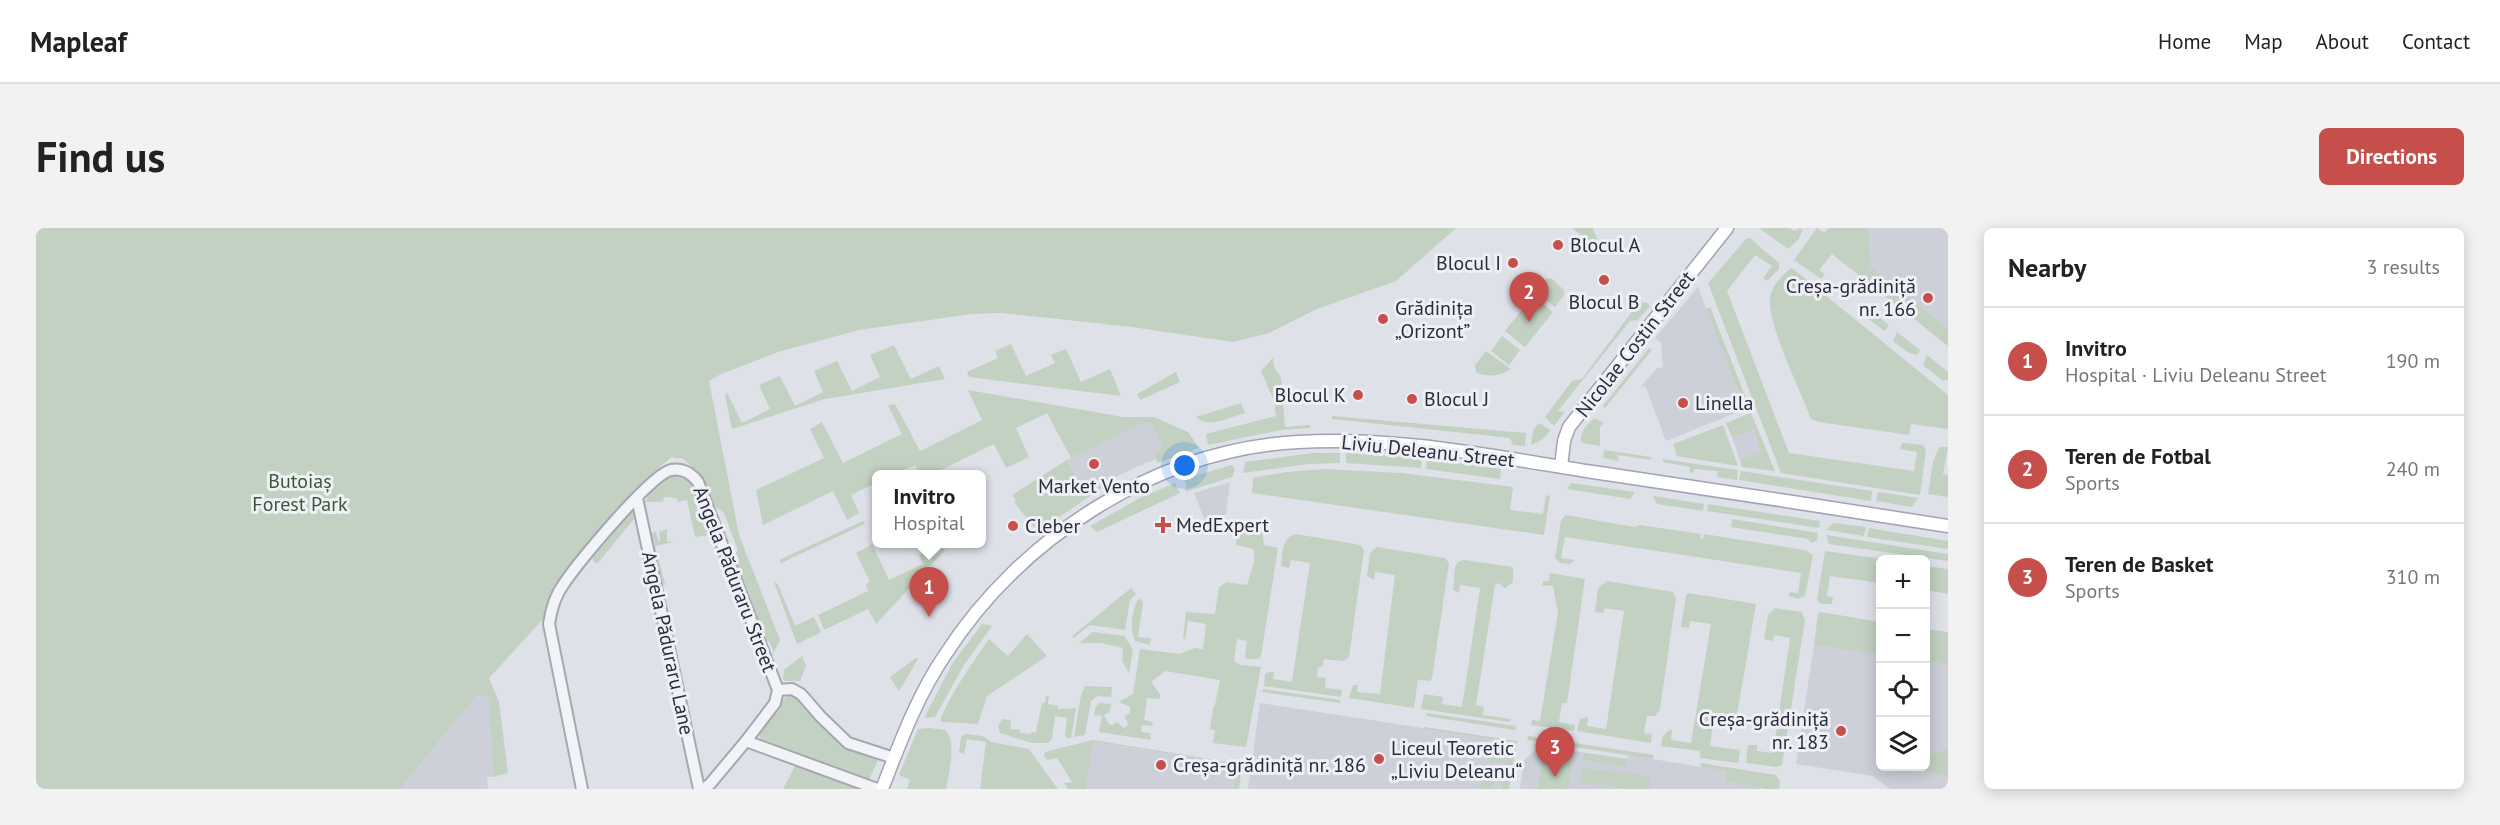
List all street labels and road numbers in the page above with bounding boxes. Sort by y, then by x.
street label: Nicolae Costin Street [1570,265,1700,422]
street label: Liviu Deleanu Street [1340,429,1516,473]
street label: Angela Păduraru Street [688,482,783,676]
street label: Angela Păduraru Lane [636,549,700,737]

